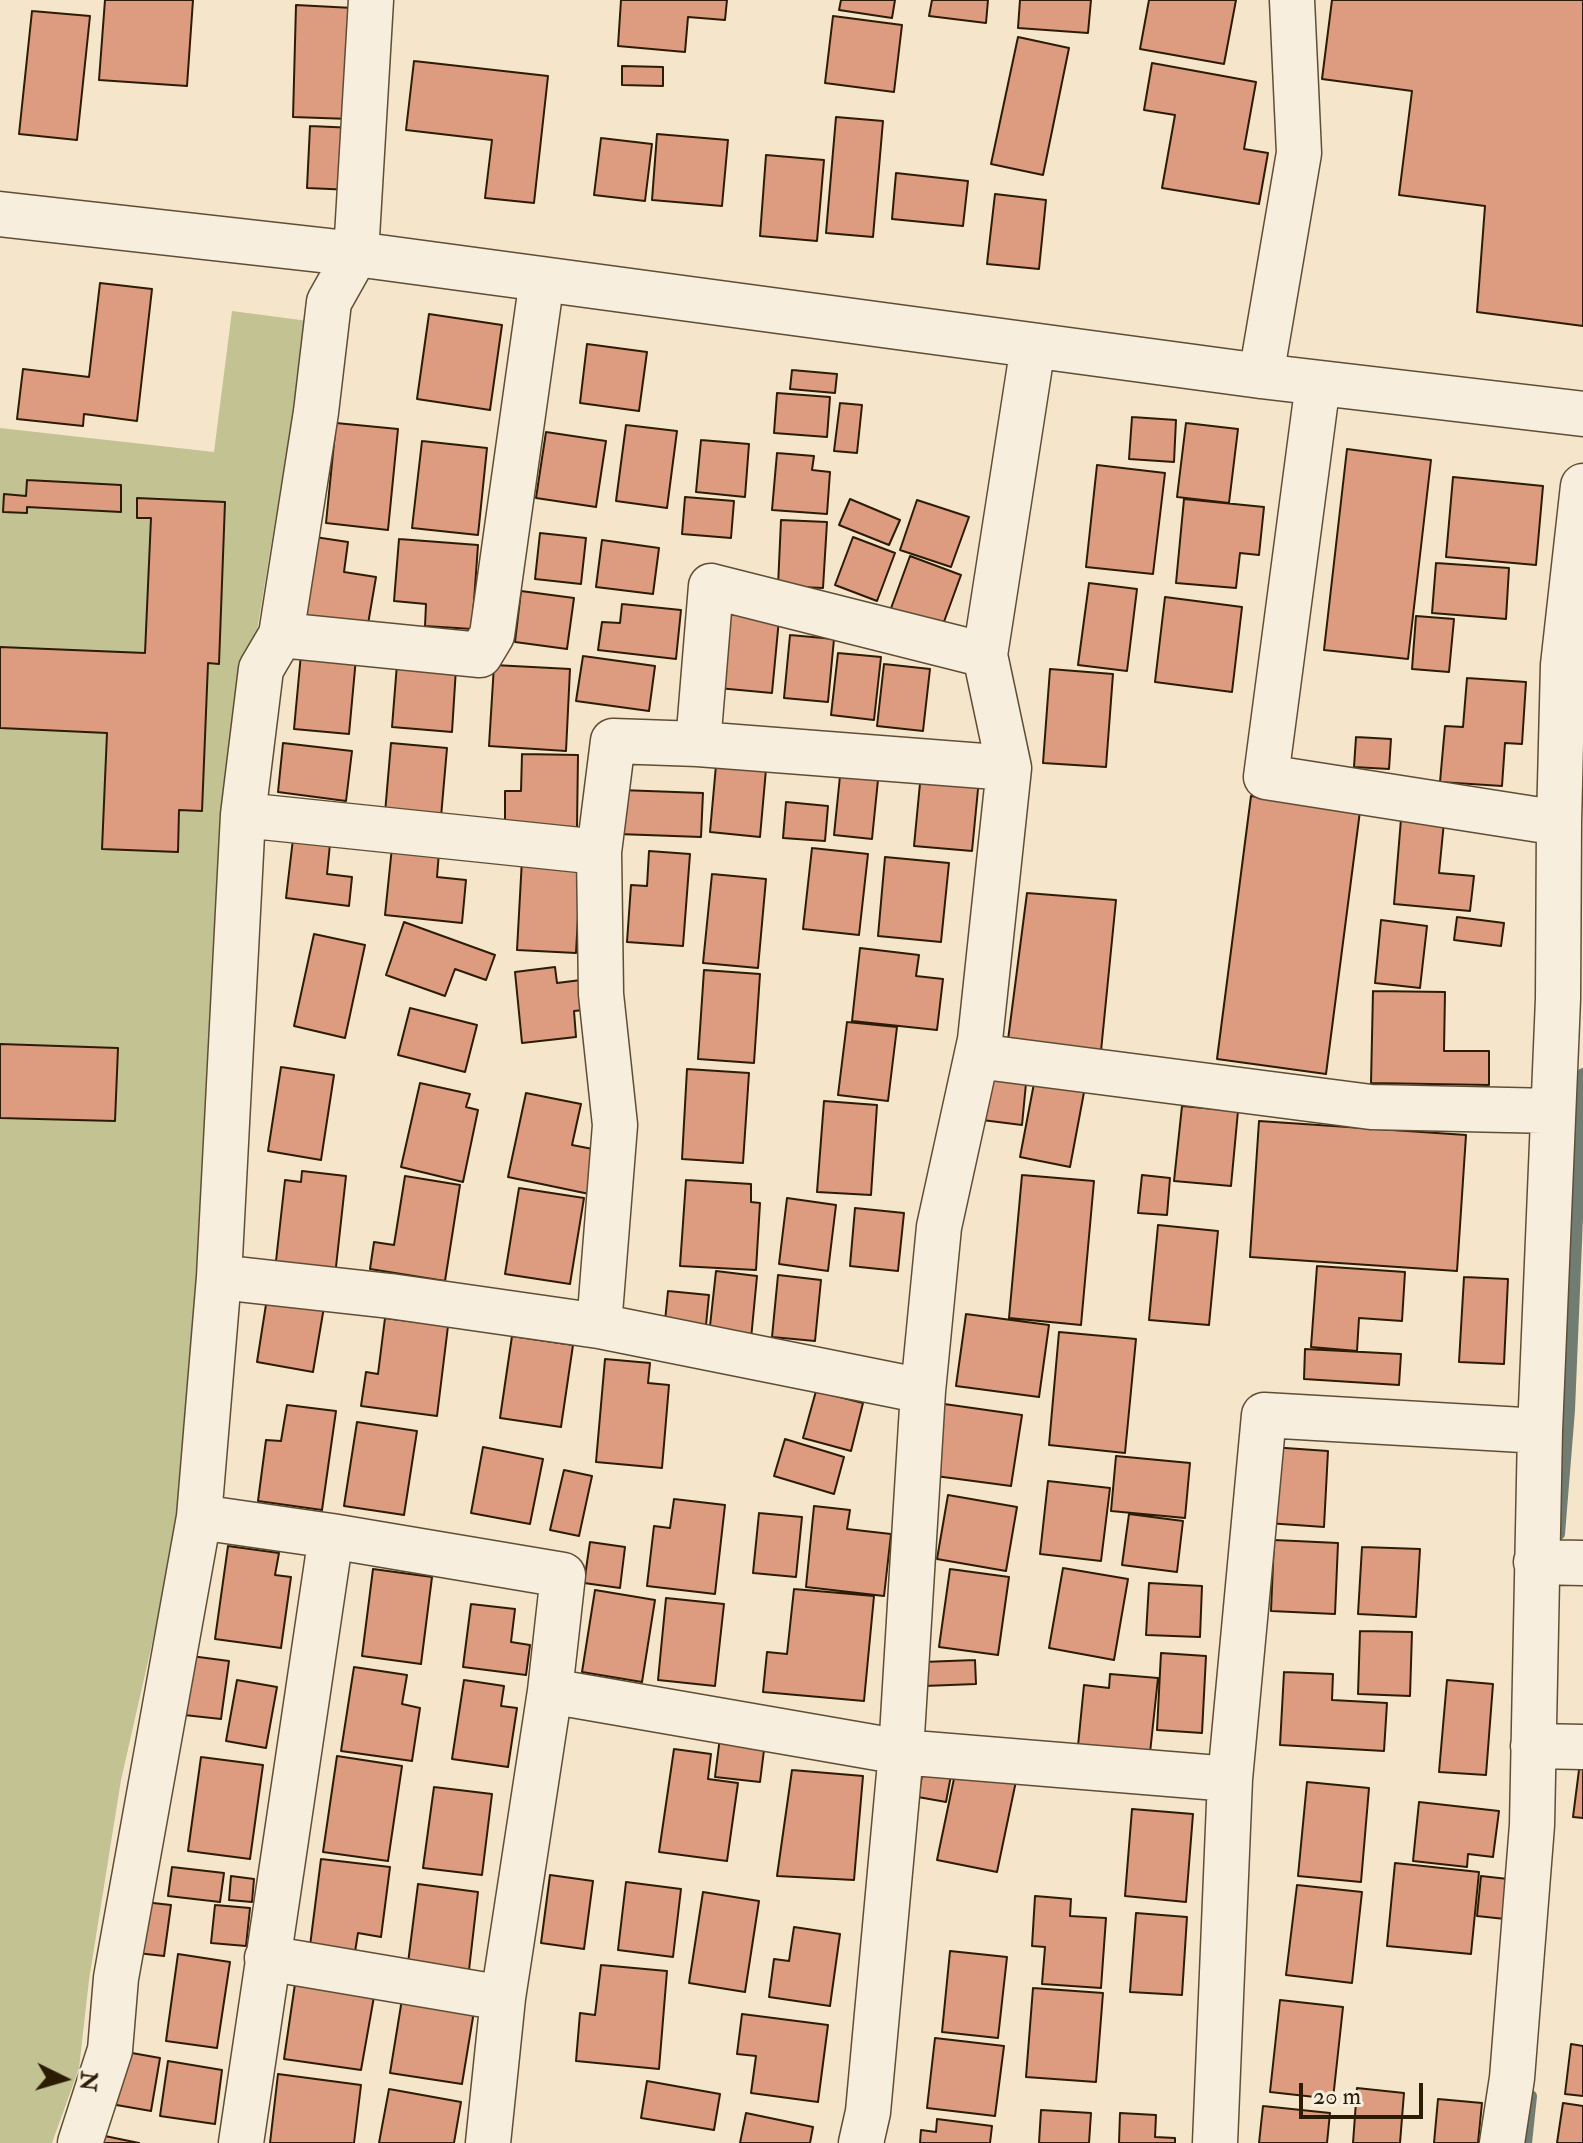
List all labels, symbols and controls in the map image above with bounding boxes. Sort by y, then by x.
north arrow [24,2039,104,2119]
scale bar [1303,2067,1427,2117]
text: N [73,2070,103,2092]
text: 20 m [1313,2081,1361,2112]

